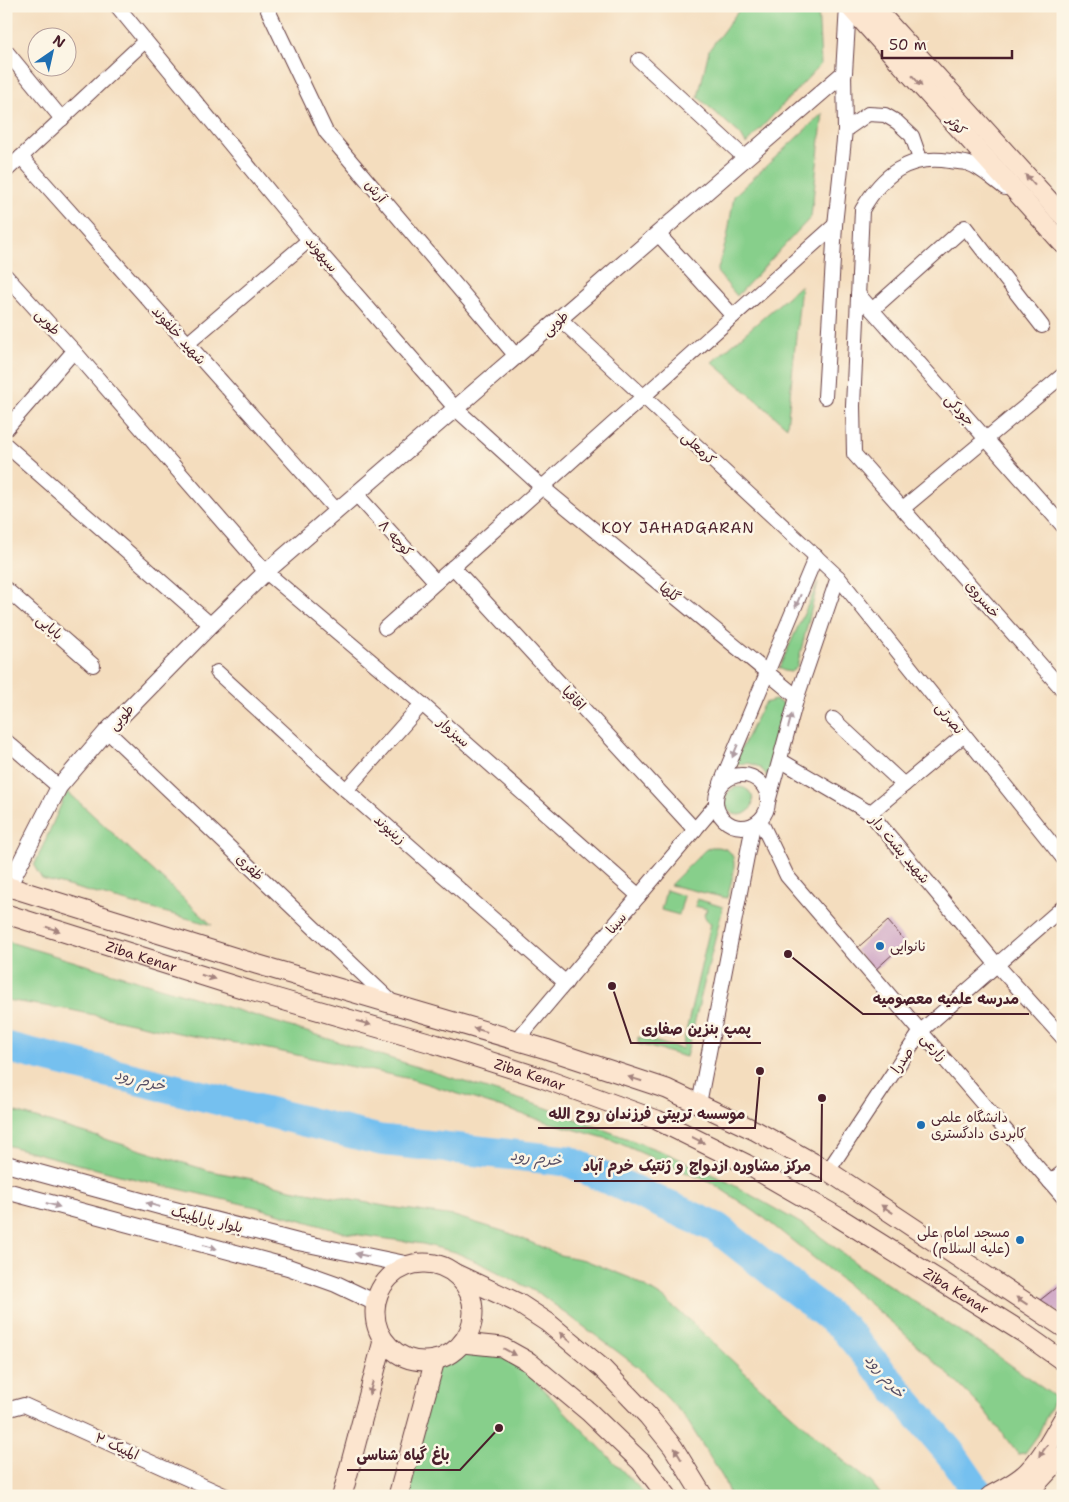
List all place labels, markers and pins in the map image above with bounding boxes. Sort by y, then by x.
place label: نانوایی [890,937,926,955]
marker: نانوایی [874,940,886,952]
callout: مدرسه علمیه معصومیه [863,984,1029,1014]
callout: پمپ بنزین صفاری [631,1013,761,1043]
callout: موسسه تربیتی فرزندان روح الله [538,1098,755,1128]
place label: دانشگاه علمی کابردی دادگستری [931,1108,1026,1142]
marker: دانشگاه علمی کابردی دادگستری [915,1119,927,1131]
callout: مرکز مشاوره ازدواج و ژنتیک خرم آباد [574,1151,821,1181]
place label: مسجد امام علی (علیه السلام) [917,1223,1010,1259]
marker: مسجد امام علی (علیه السلام) [1014,1234,1026,1246]
callout: باغ گیاه شناسی [347,1440,460,1470]

